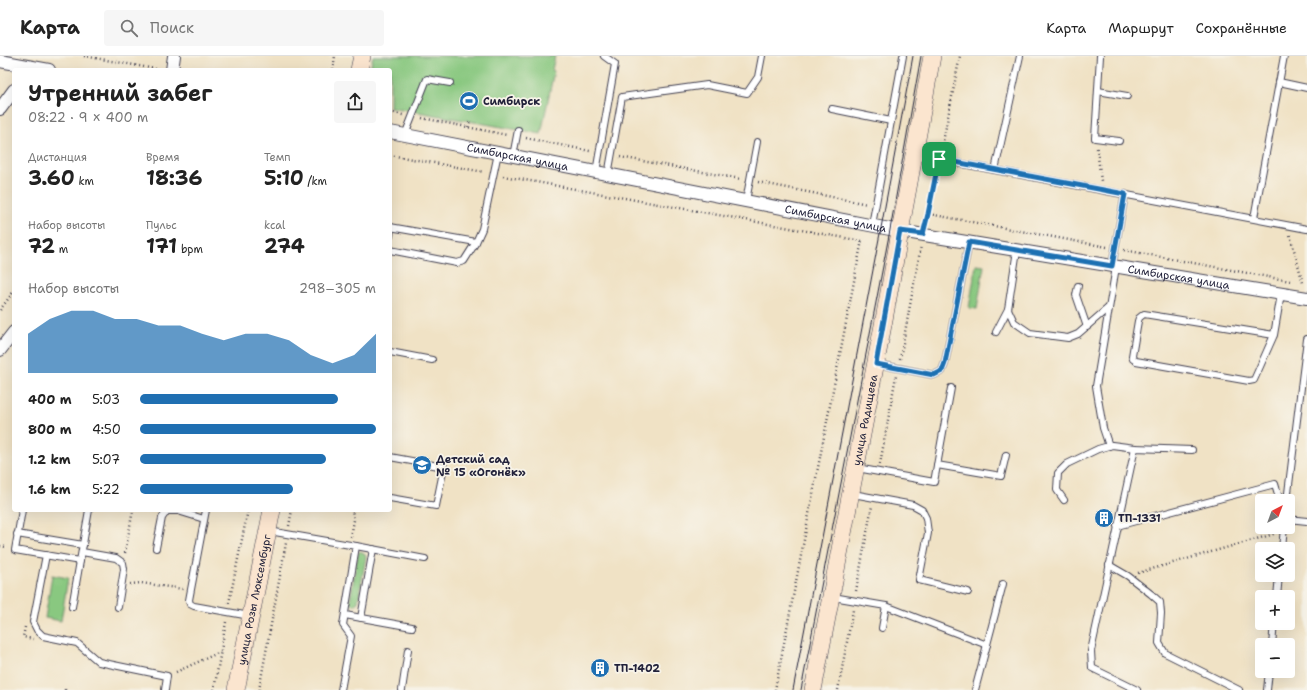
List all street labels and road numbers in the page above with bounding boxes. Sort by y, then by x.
street label: Симбирская улица [465,140,570,174]
street label: Симбирская улица [784,202,888,236]
street label: Симбирская улица [1127,262,1231,293]
street label: улица Радищева [849,373,881,467]
street label: улица Розы Люксембург [234,533,275,667]

